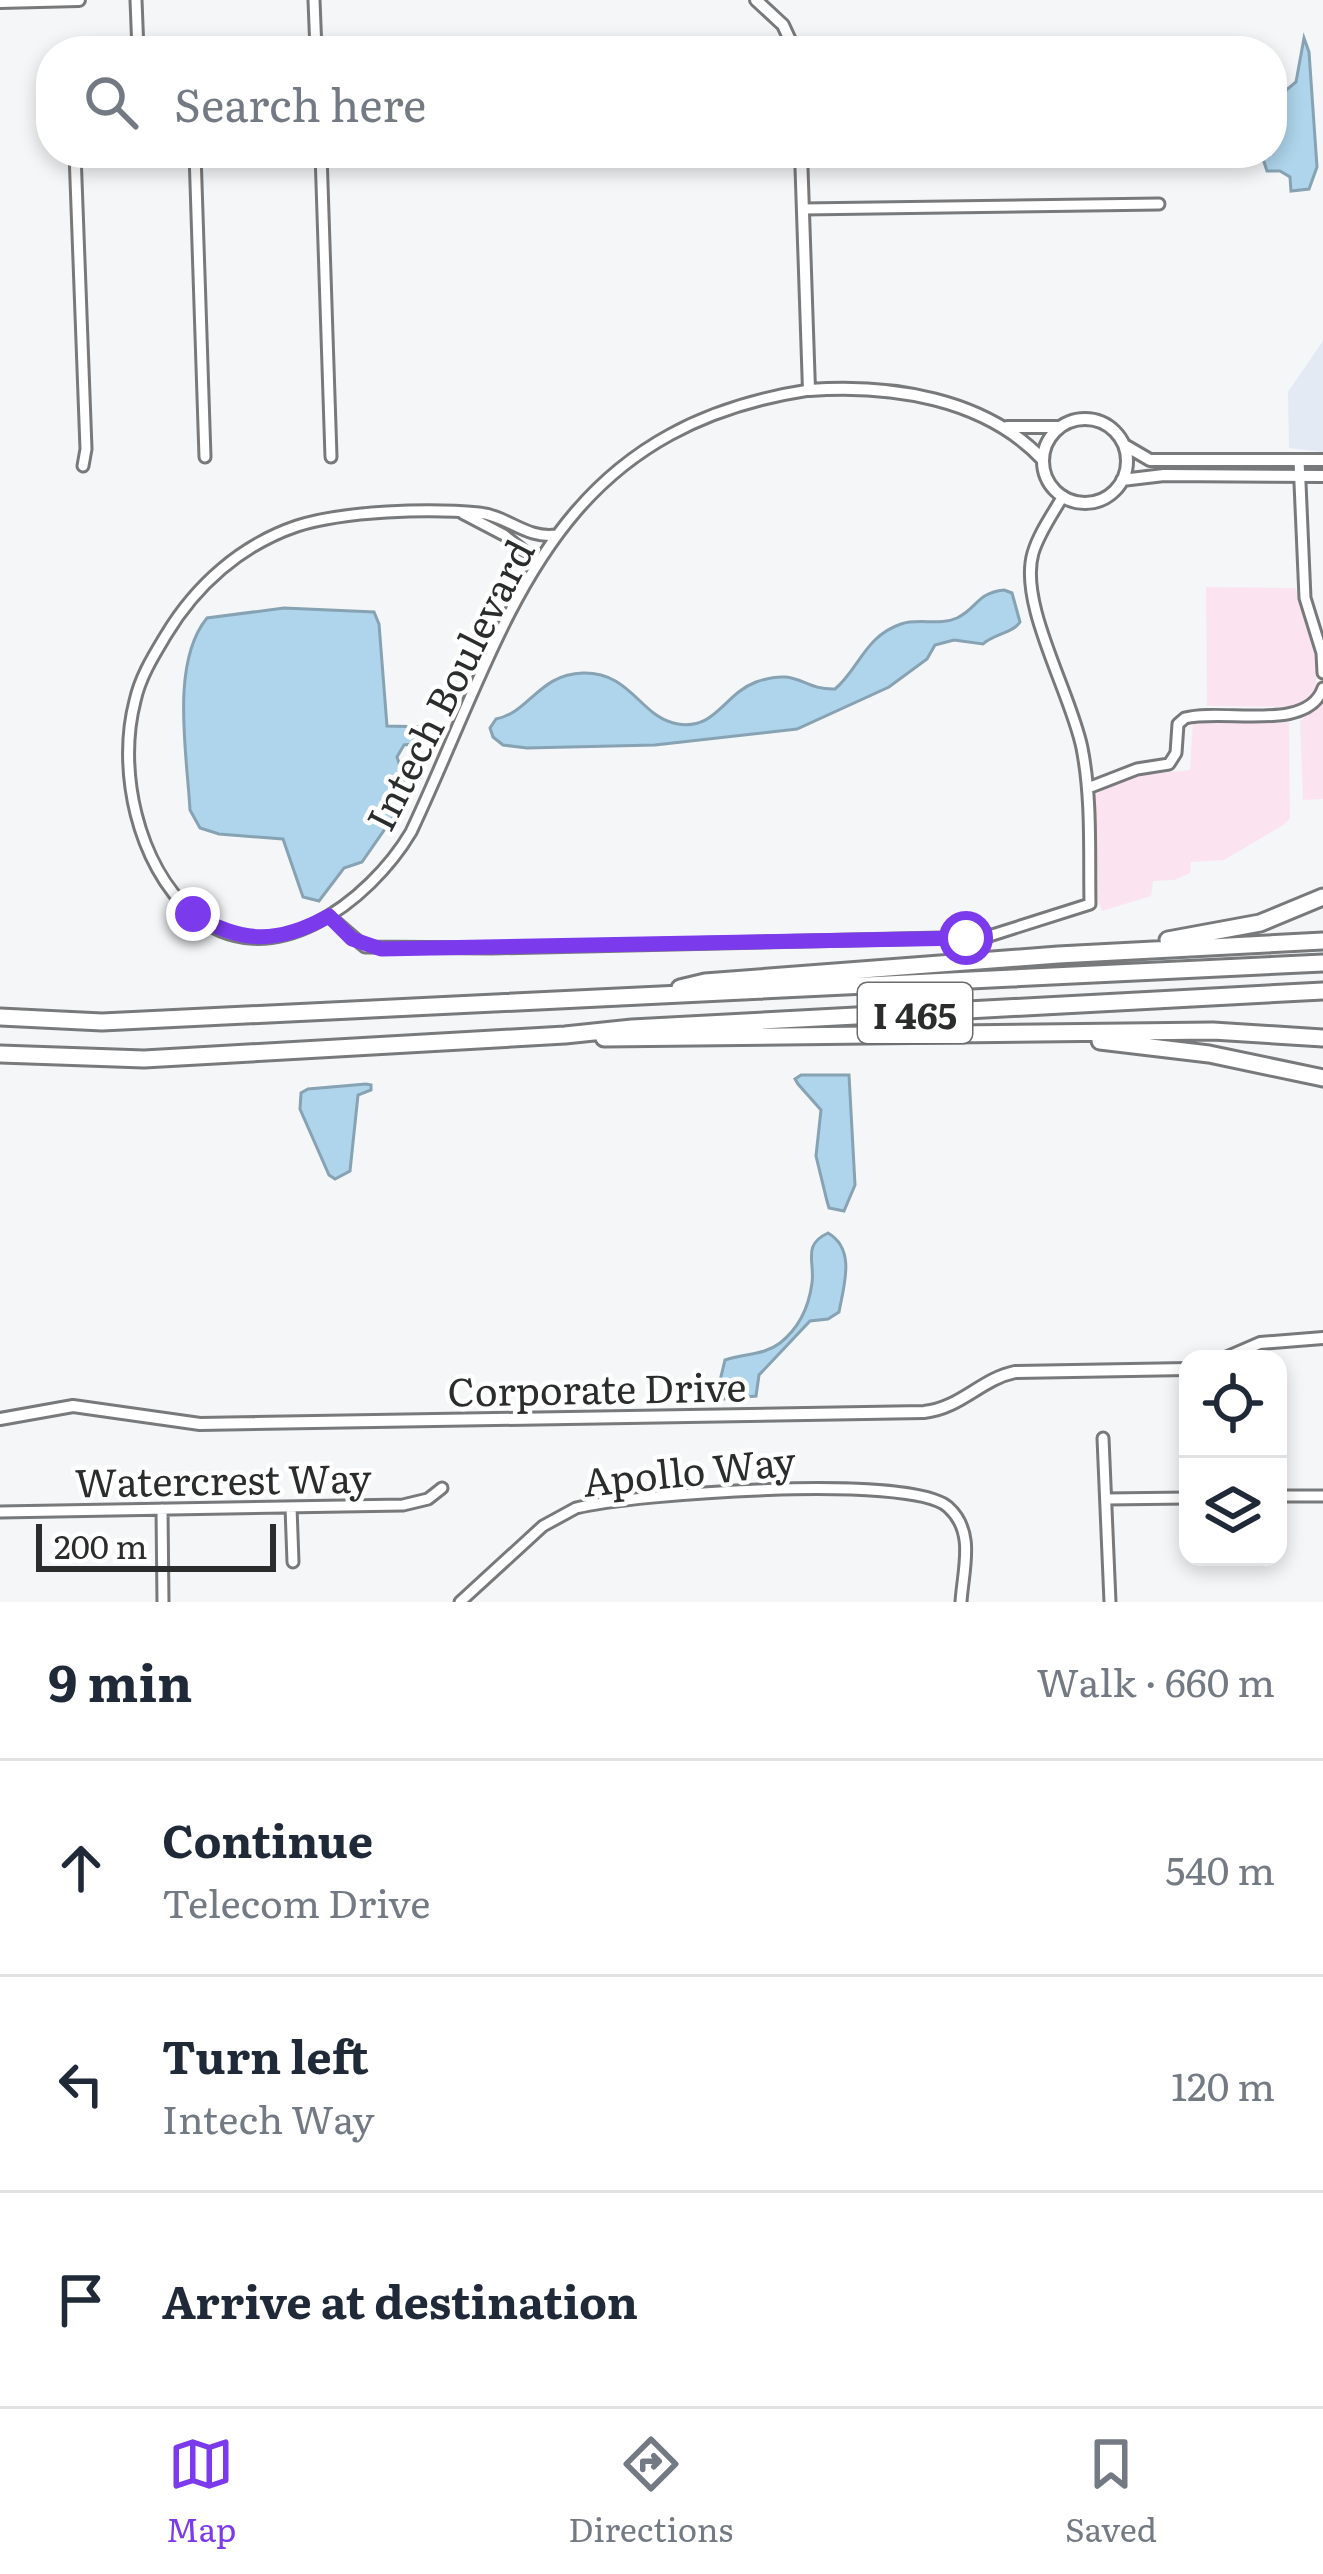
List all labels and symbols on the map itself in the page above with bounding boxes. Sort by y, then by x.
street label: Intech Boulevard [350,528,546,840]
route end [166,887,220,941]
route start [939,911,993,965]
road number: I 465 [858,983,972,1043]
street label: Corporate Drive [447,1355,747,1419]
street label: Apollo Way [580,1429,799,1509]
street label: Watercrest Way [74,1446,372,1510]
scale bar [36,1518,276,1571]

